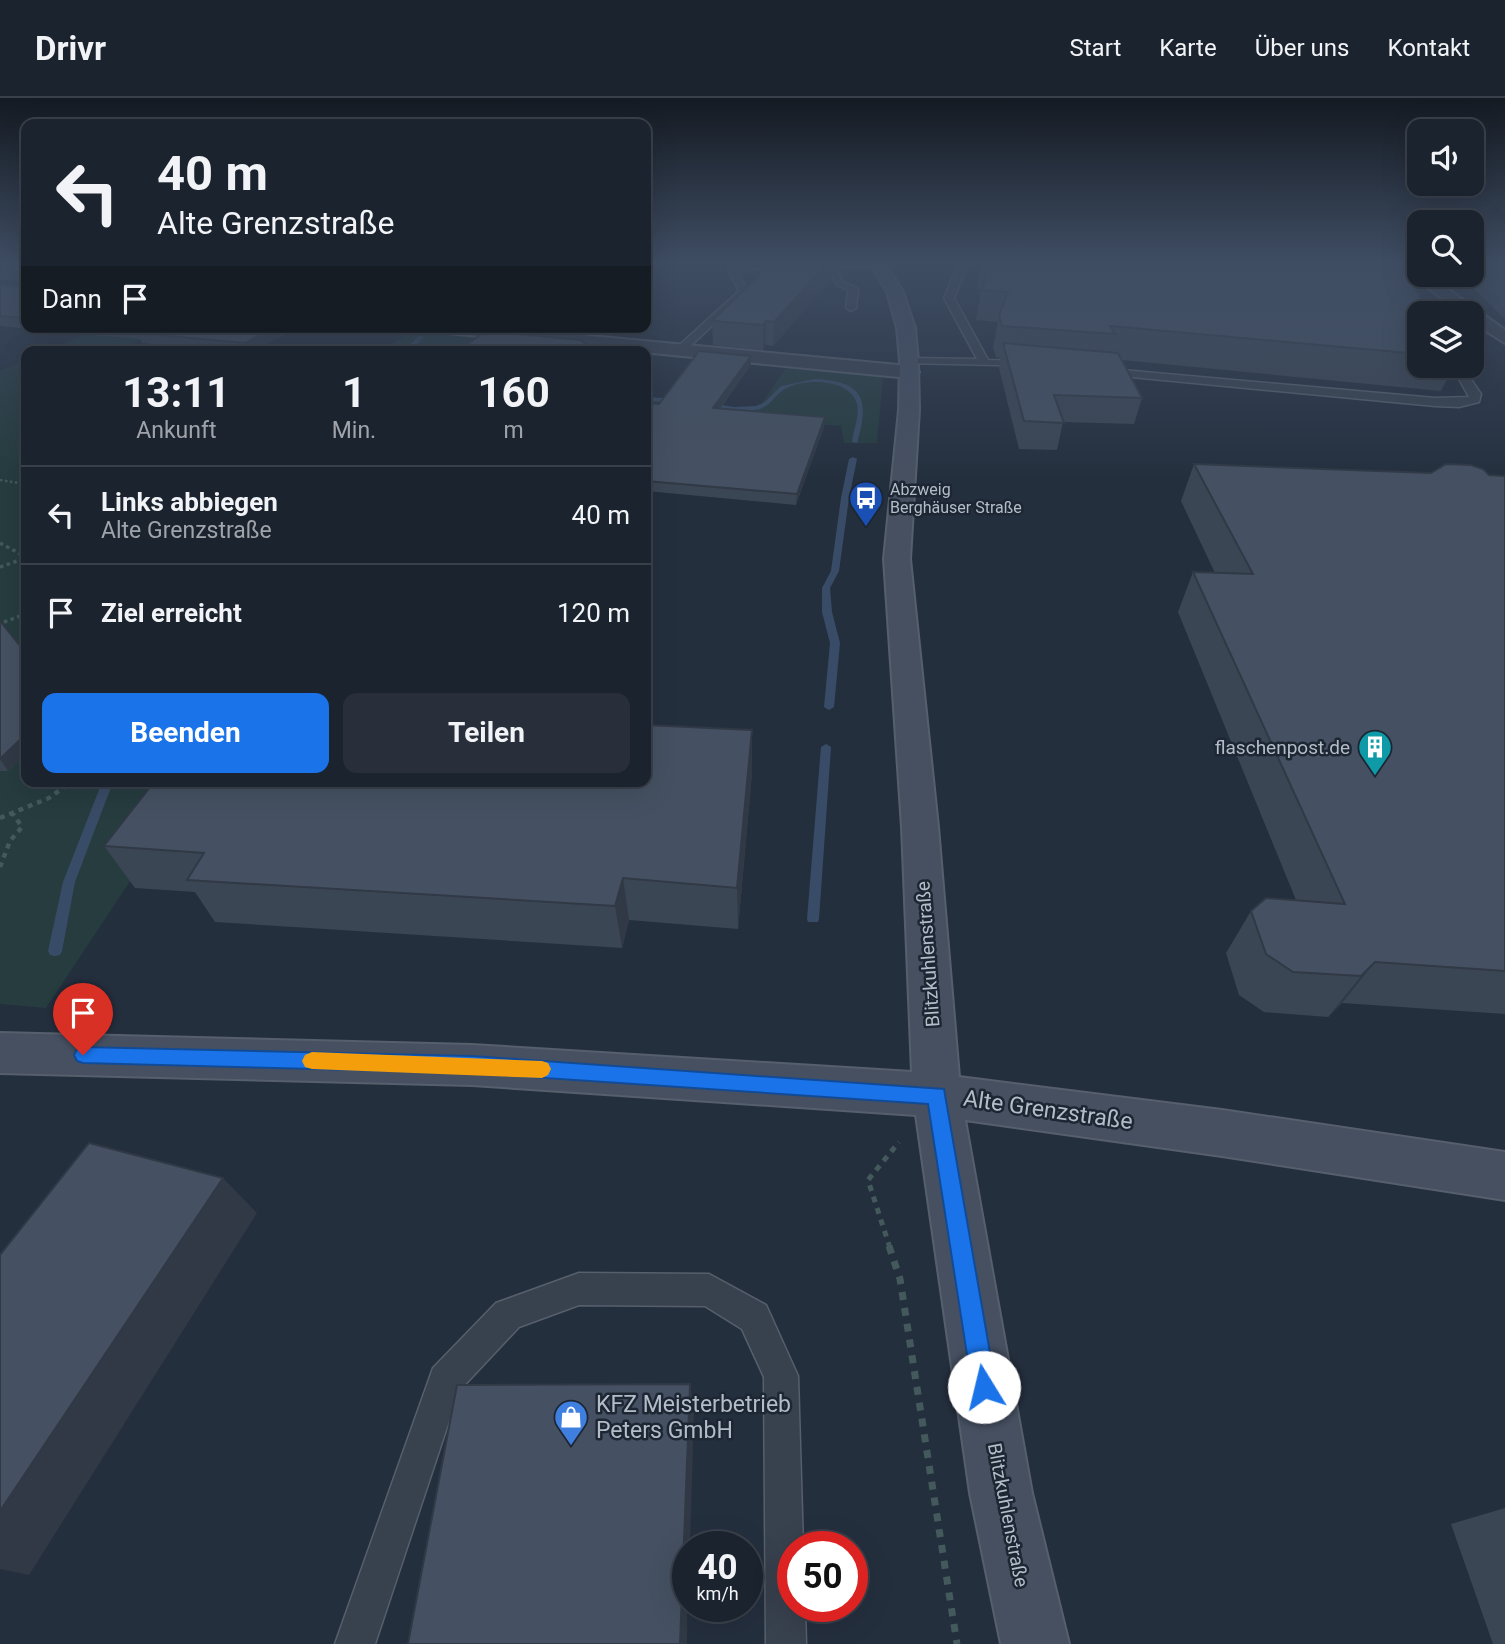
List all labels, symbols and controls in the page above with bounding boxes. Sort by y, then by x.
text: Drivr [35,29,106,68]
text: Start [1070,34,1121,62]
text: Karte [1159,34,1217,62]
text: Über uns [1255,34,1349,62]
text: Kontakt [1387,34,1470,62]
map controls [1407,119,1484,378]
button: sound [1407,119,1484,196]
text: 40 m [157,145,268,202]
icon: left [42,147,133,238]
text: Alte Grenzstraße [157,204,395,242]
button: search [1407,210,1484,287]
icon: arrive [116,280,154,318]
text: Dann [42,284,102,314]
button: layers [1407,301,1484,378]
text: 13:11 [122,368,230,417]
text: 1 [342,368,366,417]
text: 160 [477,368,550,417]
text: Ankunft [136,417,217,444]
text: Min. [332,417,376,444]
text: m [504,417,524,444]
bus stop icon: Abzweig Berghäuser Straße [847,479,885,528]
place label: Abzweig Berghäuser Straße [890,480,1022,517]
text: Links abbiegen [101,487,278,517]
icon: left [42,496,80,534]
text: 40 m [572,500,630,530]
text: Alte Grenzstraße [101,517,272,544]
icon: arrive [42,594,80,632]
text: Ziel erreicht [101,598,242,628]
text: 120 m [557,598,630,628]
button: Beenden [42,693,329,773]
button: Teilen [343,693,630,773]
building icon: flaschenpost.de [1356,728,1394,777]
place label: flaschenpost.de [1215,736,1350,759]
street label: Blitzkuhlenstraße [911,880,945,1028]
pin [53,983,113,1055]
icon: arrive [64,994,102,1032]
street label: Alte Grenzstraße [962,1085,1134,1135]
position arrow [947,1350,1021,1424]
place label: KFZ Meisterbetrieb Peters GmbH [596,1391,791,1444]
shop icon: KFZ Meisterbetrieb Peters GmbH [552,1398,590,1447]
street label: Blitzkuhlenstraße [983,1441,1033,1589]
speed limit sign: 50 [777,1531,868,1622]
text: 40 [697,1547,738,1588]
text: km/h [696,1583,739,1604]

